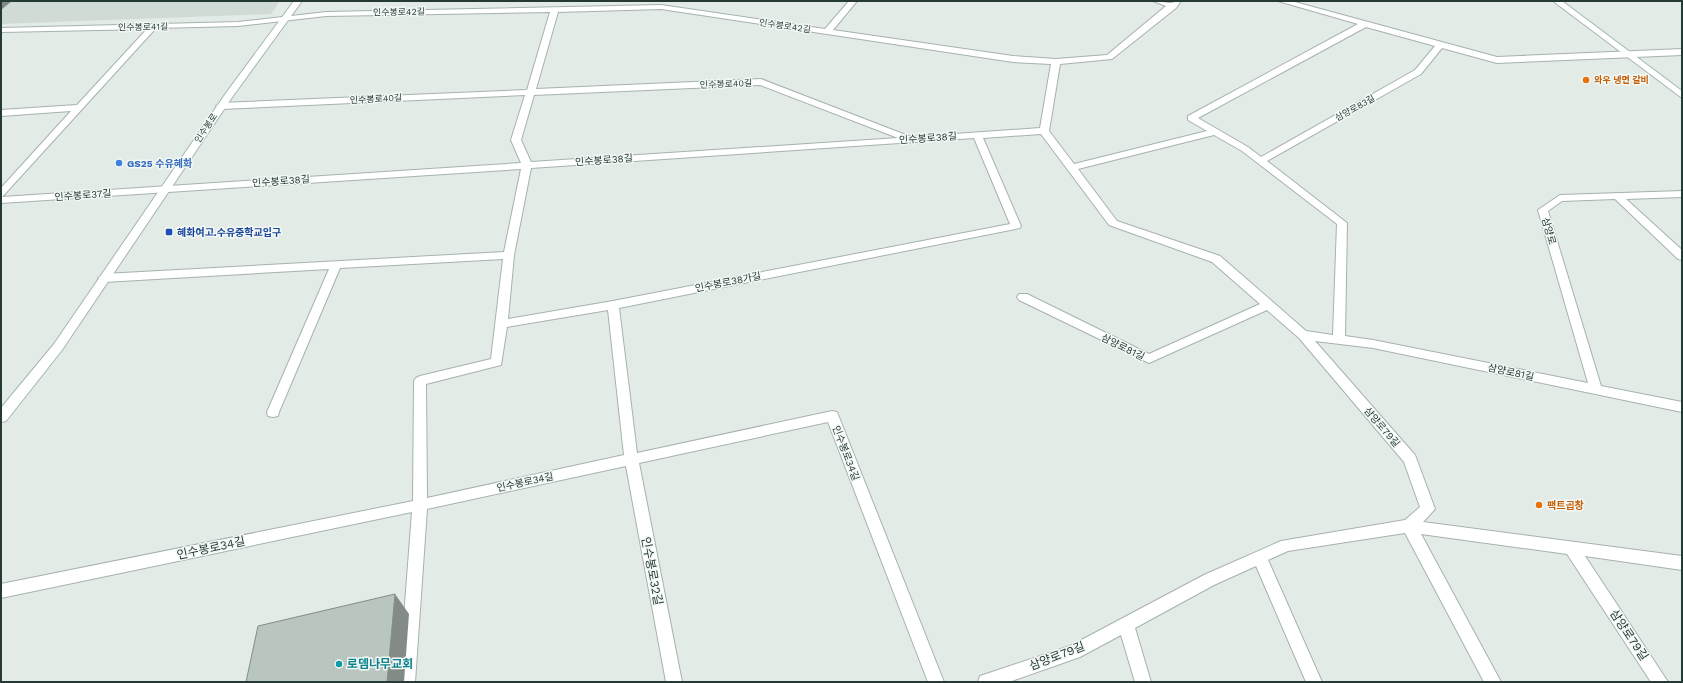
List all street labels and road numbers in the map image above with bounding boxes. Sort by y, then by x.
street label: 인수봉로42길 [373,7,425,17]
street label: 인수봉로42길 [758,17,812,35]
street label: 인수봉로41길 [118,22,168,32]
street label: 인수봉로40길 [700,78,752,90]
street label: 인수봉로40길 [350,93,402,105]
street label: 삼양로83길 [1333,93,1377,123]
street label: 인수봉로 [193,111,219,145]
street label: 인수봉로38길 [899,130,957,146]
street label: 인수봉로38길 [575,152,633,168]
street label: 인수봉로38길 [252,173,310,189]
street label: 인수봉로37길 [54,188,112,202]
street label: 삼양로 [1540,216,1558,246]
street label: 인수봉로38가길 [694,270,762,294]
street label: 삼양로81길 [1100,332,1146,362]
street label: 삼양로81길 [1487,362,1535,382]
street label: 삼양로79길 [1362,405,1402,449]
street label: 인수봉로34길 [830,424,862,482]
street label: 인수봉로34길 [496,471,554,493]
street label: 인수봉로34길 [176,534,246,562]
street label: 인수봉로32길 [639,536,665,606]
street label: 삼양로79길 [1607,607,1651,663]
street label: 삼양로79길 [1027,639,1087,673]

